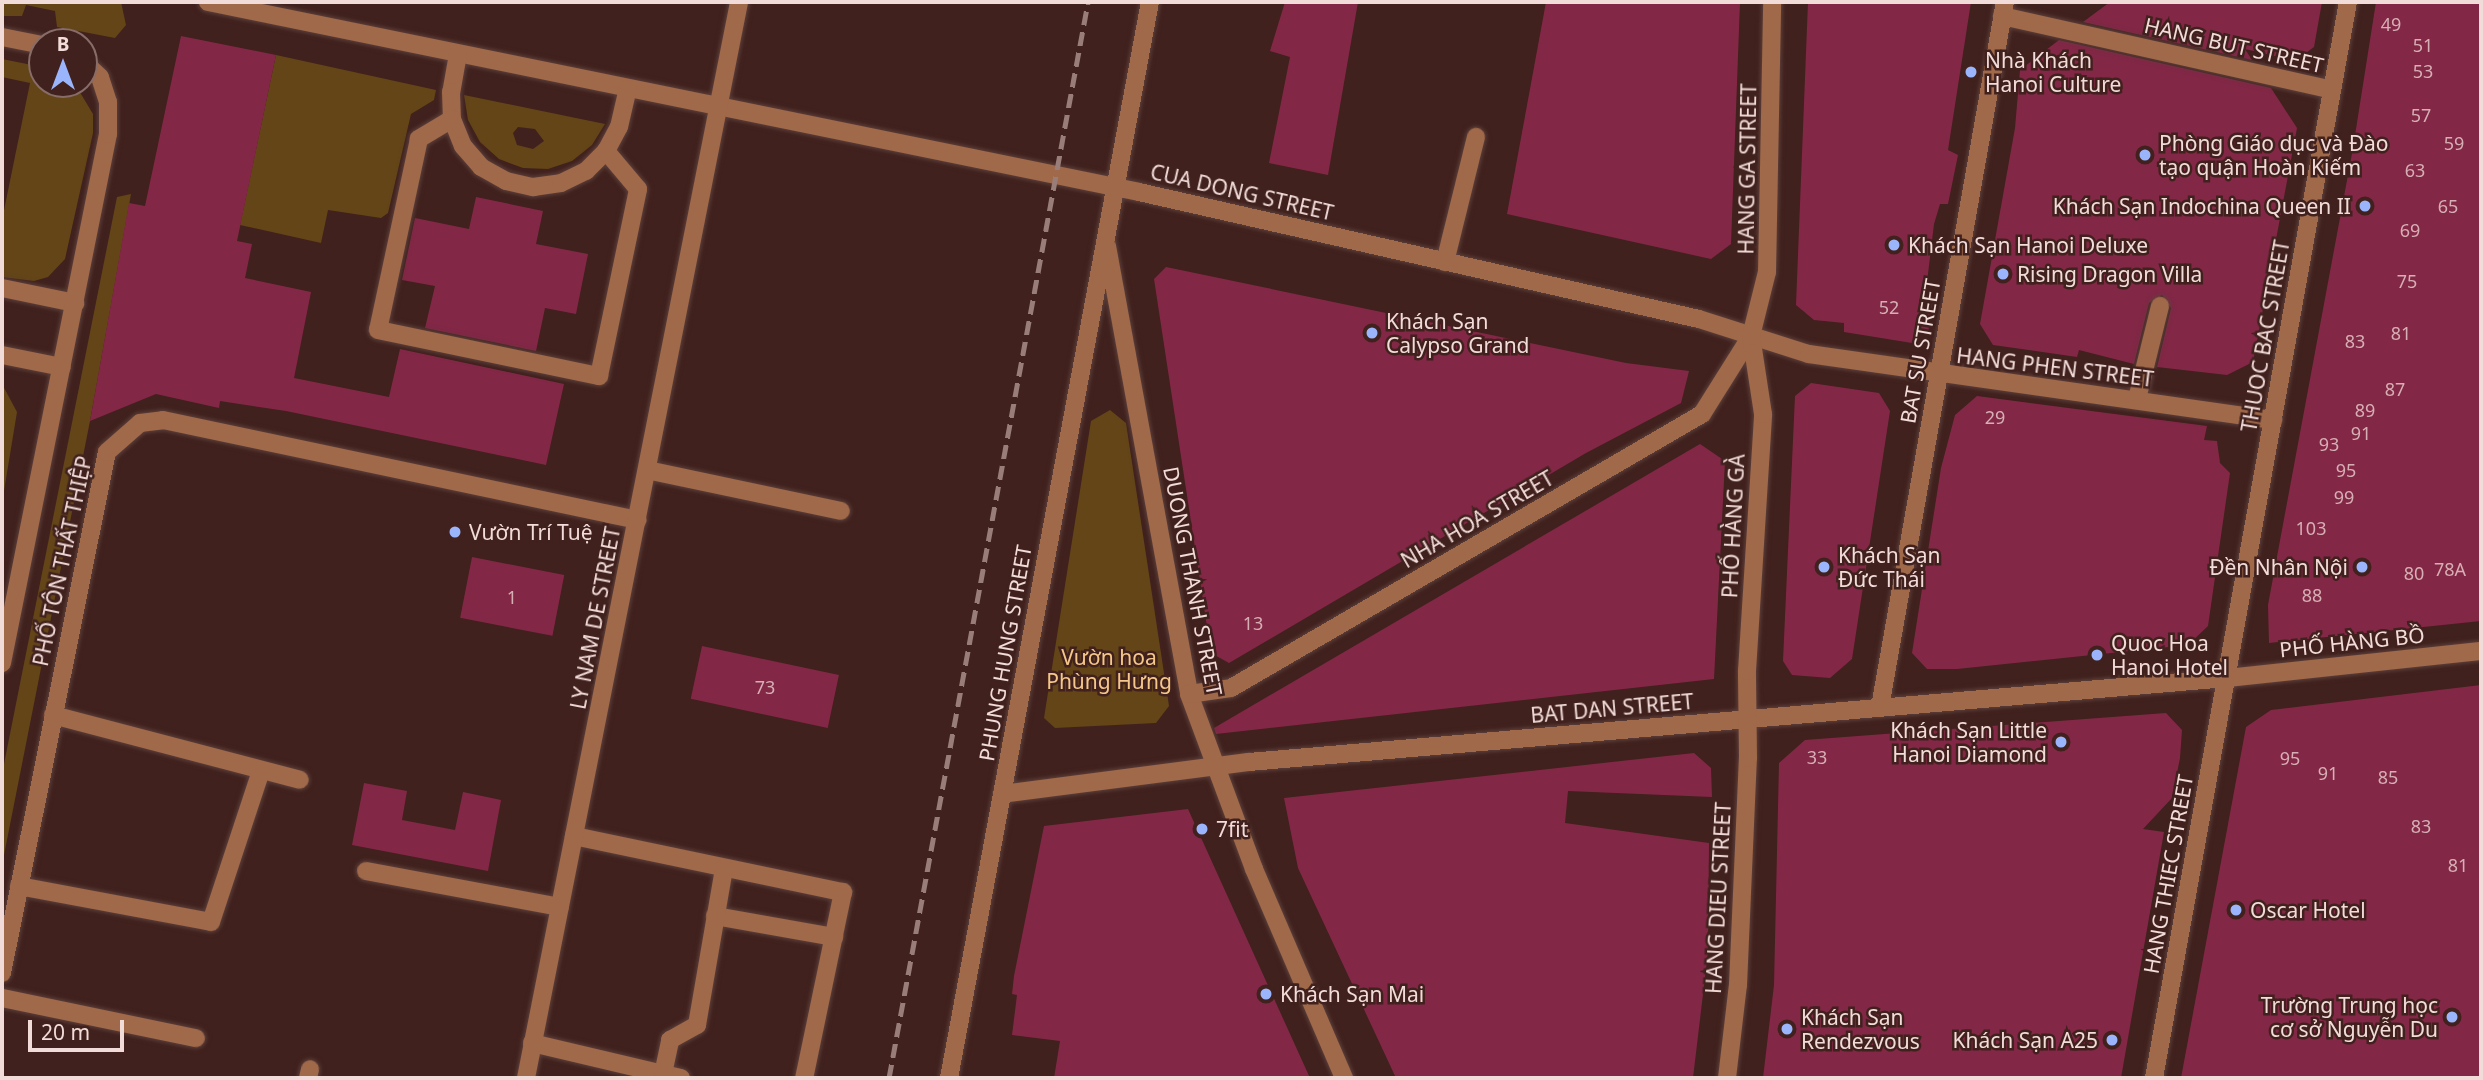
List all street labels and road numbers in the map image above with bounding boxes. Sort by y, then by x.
street label: HANG BUT STREET [2142,12,2326,78]
street label: HANG GA STREET [1733,83,1761,255]
street label: CUA DONG STREET [1148,159,1336,225]
street label: THUOC BAC STREET [2236,238,2294,434]
street label: BAT SU STREET [1895,277,1945,425]
street label: HANG PHEN STREET [1955,342,2155,392]
street label: PHỐ HÀNG GÀ [1717,453,1749,599]
street label: PHỐ TÔN THẤT THIỆP [27,454,97,668]
street label: DUONG THANH STREET [1158,464,1228,698]
street label: NHA HOA STREET [1396,465,1558,573]
street label: LY NAM DE STREET [565,525,625,711]
street label: PHUNG HUNG STREET [974,543,1036,763]
street label: PHỐ HÀNG BỒ [2278,622,2426,662]
street label: BAT DAN STREET [1529,688,1695,728]
street label: HANG THIEC STREET [2138,772,2198,976]
street label: HANG DIEU STREET [1700,802,1736,994]

